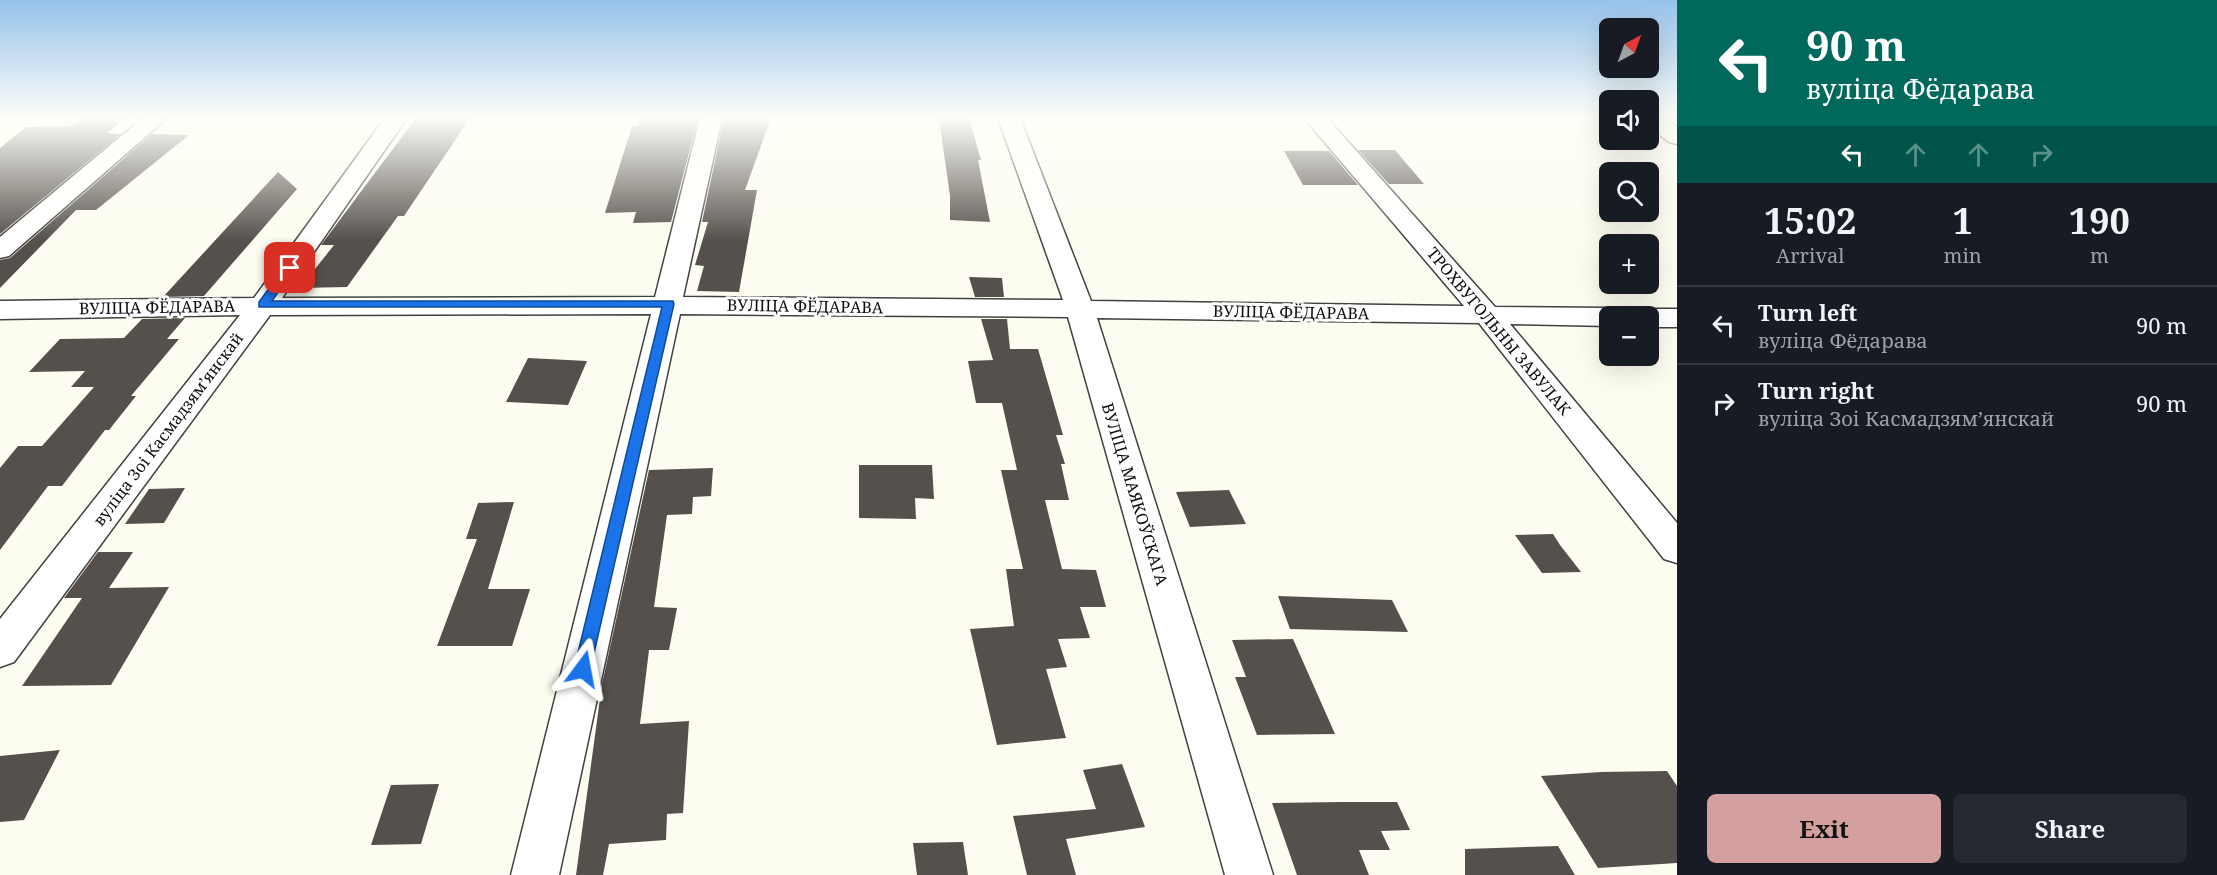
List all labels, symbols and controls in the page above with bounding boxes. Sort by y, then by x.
text: 90 m [1806,16,1906,73]
north arrow [1599,18,1659,78]
map controls [1599,18,1659,366]
icon: left [1707,24,1785,102]
text: вуліца Фёдарава [1806,70,2035,107]
button: sound [1599,90,1659,150]
icon: left [1836,138,1869,171]
icon: ahead [1899,138,1932,171]
icon: ahead [1962,138,1995,171]
icon: right [2025,138,2058,171]
button: search [1599,162,1659,222]
text: 15:02 [1764,196,1856,245]
text: 1 [1952,196,1973,245]
text: 190 [2069,196,2130,245]
button: + [1599,234,1659,294]
pin [264,242,315,293]
street label: ТРОХВУГОЛЬНЫ ЗАВУЛАК [1422,242,1576,420]
text: Arrival [1776,242,1844,269]
text: min [1944,242,1982,269]
text: m [2090,242,2109,269]
icon: arrive [273,251,306,284]
street label: ВУЛІЦА ФЁДАРАВА [727,294,884,318]
street label: ВУЛІЦА ФЁДАРАВА [79,295,236,319]
text: Turn left [1758,297,1857,327]
street label: ВУЛІЦА ФЁДАРАВА [1213,300,1370,324]
button: − [1599,306,1659,366]
icon: left [1707,309,1740,342]
text: 90 m [2136,310,2187,340]
text: вуліца Фёдарава [1758,327,1928,354]
street label: вуліца Зоі Касмадзямʼянскай [88,328,248,530]
text: Turn right [1758,375,1874,405]
icon: right [1707,387,1740,420]
text: 90 m [2136,388,2187,418]
street label: ВУЛІЦА МАЯКОЎСКАГА [1097,400,1173,589]
text: вуліца Зоі Касмадзямʼянскай [1758,405,2054,432]
position arrow [551,637,615,701]
button: Exit [1707,794,1941,863]
button: Share [1953,794,2187,863]

